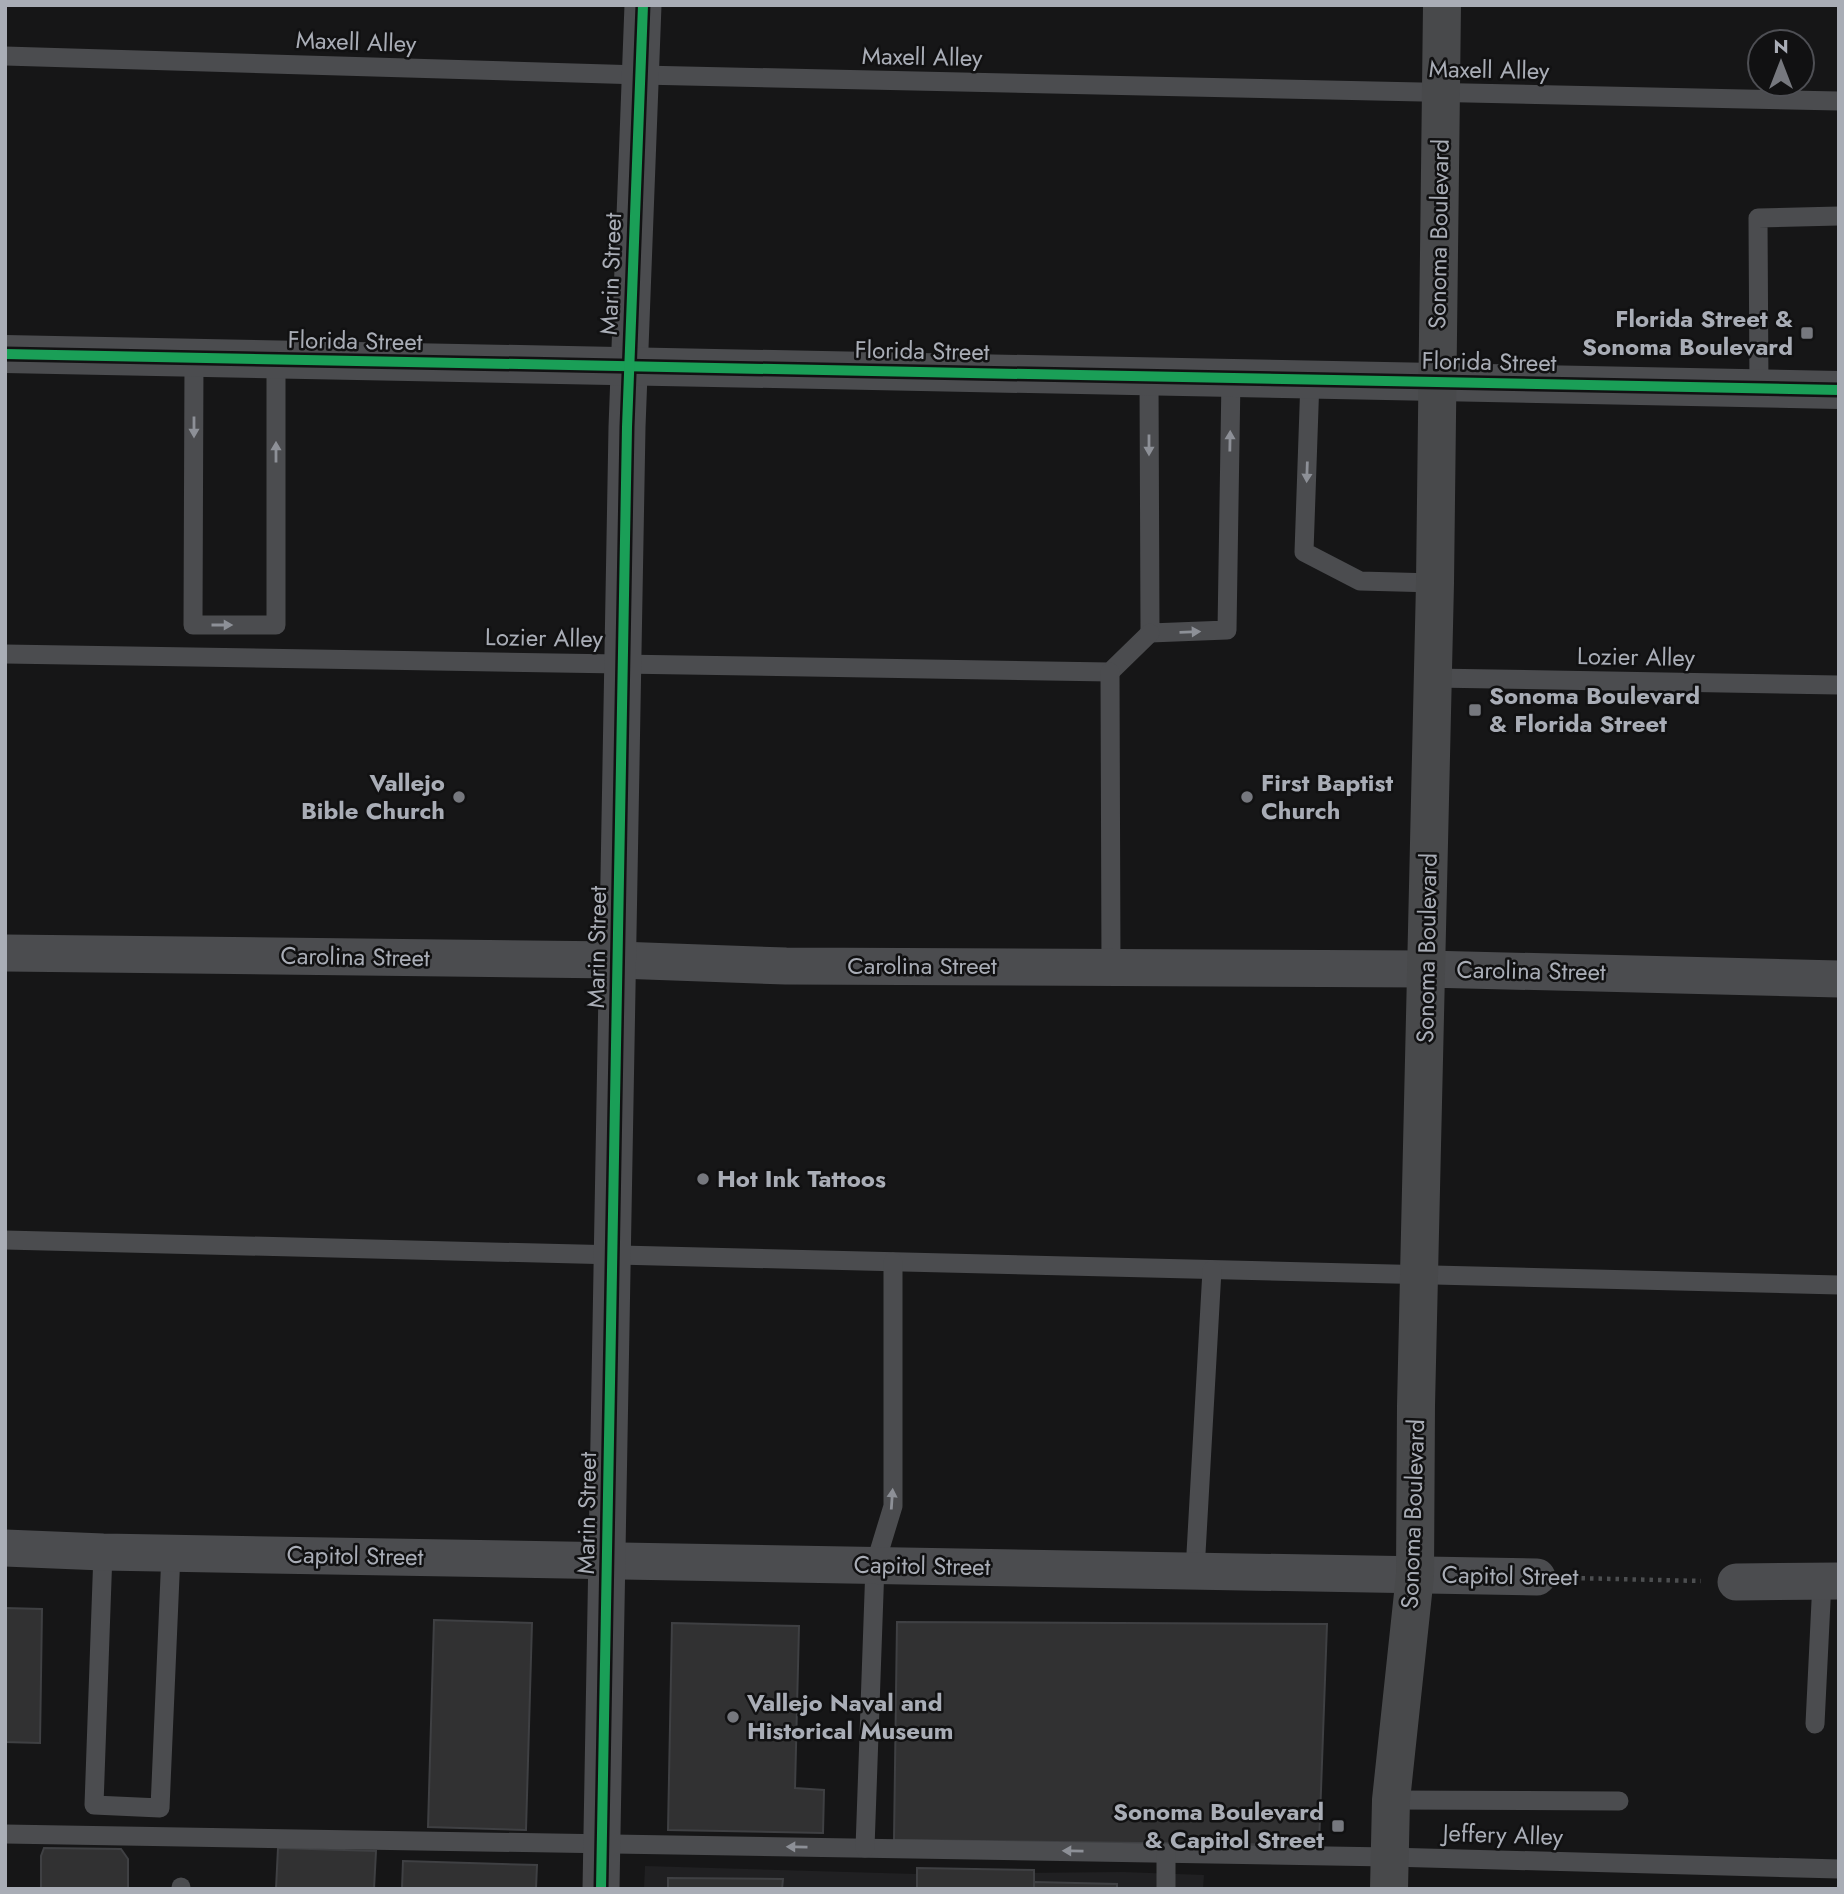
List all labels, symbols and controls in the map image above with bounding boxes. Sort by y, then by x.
street label: Maxell Alley [295,22,417,61]
north arrow [1746,28,1816,98]
text: N [1773,33,1789,60]
street label: Maxell Alley [861,38,983,75]
street label: Maxell Alley [1428,51,1550,88]
street label: Sonoma Boulevard [1419,139,1458,329]
street label: Marin Street [591,212,630,336]
place label: Florida Street & Sonoma Boulevard [1582,301,1793,364]
street label: Florida Street [287,322,423,359]
marker: Florida Street & Sonoma Boulevard [1799,325,1815,341]
street label: Florida Street [854,332,990,369]
street label: Florida Street [1421,343,1557,380]
one-way arrow [188,416,200,438]
one-way arrow [1224,429,1236,451]
one-way arrow [1143,434,1155,456]
one-way arrow [270,441,282,463]
one-way arrow [1301,461,1312,483]
one-way arrow [211,619,233,631]
street label: Lozier Alley [485,619,604,656]
one-way arrow [1179,626,1201,637]
street label: Lozier Alley [1577,638,1696,675]
place label: Sonoma Boulevard & Florida Street [1489,678,1700,741]
marker: Sonoma Boulevard & Florida Street [1467,702,1483,718]
place label: Vallejo Bible Church [301,765,445,828]
place label: First Baptist Church [1261,765,1393,828]
marker: Vallejo Bible Church [451,789,467,805]
marker: First Baptist Church [1239,789,1255,805]
street label: Sonoma Boulevard [1407,853,1446,1043]
street label: Marin Street [578,885,615,1009]
street label: Carolina Street [280,938,430,975]
street label: Carolina Street [847,948,997,983]
street label: Carolina Street [1456,952,1606,989]
place label: Hot Ink Tattoos [717,1161,886,1196]
marker: Hot Ink Tattoos [695,1171,711,1187]
street label: Sonoma Boulevard [1392,1418,1433,1610]
street label: Marin Street [568,1451,605,1575]
one-way arrow [887,1488,898,1510]
street label: Capitol Street [286,1537,424,1574]
street label: Capitol Street [853,1547,991,1584]
street label: Capitol Street [1441,1557,1579,1594]
place label: Vallejo Naval and Historical Museum [746,1685,954,1748]
marker: Vallejo Naval and Historical Museum [725,1709,741,1725]
place label: Sonoma Boulevard & Capitol Street [1113,1794,1324,1857]
street label: Jeffery Alley [1439,1815,1564,1854]
marker: Sonoma Boulevard & Capitol Street [1330,1818,1346,1834]
one-way arrow [785,1841,807,1852]
one-way arrow [1062,1846,1084,1857]

